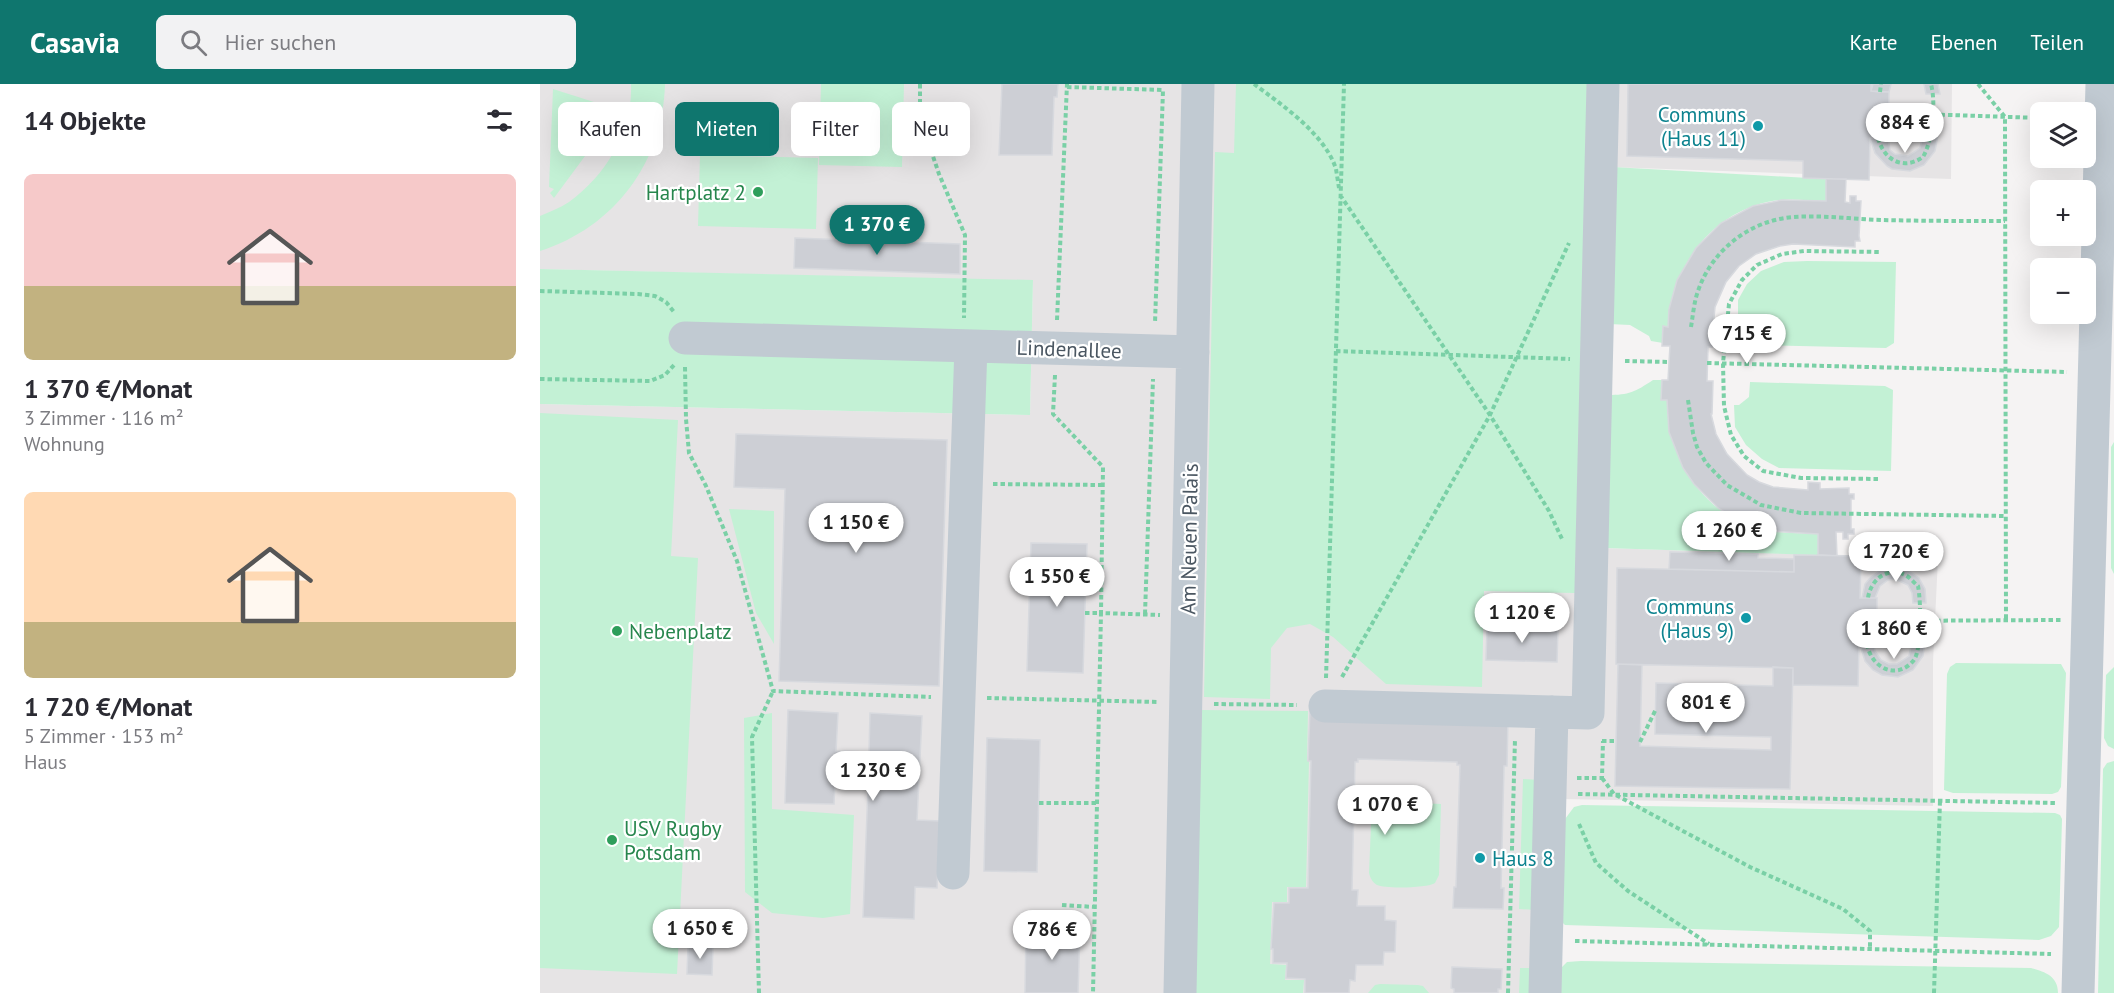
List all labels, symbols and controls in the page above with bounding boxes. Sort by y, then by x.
search box [156,15,576,69]
text: Casavia [30,24,120,61]
icon: search [177,26,210,59]
text: Hier suchen [225,28,336,56]
text: Karte [1850,29,1898,56]
text: Ebenen [1931,29,1997,56]
text: Teilen [2030,29,2084,56]
place label: Communs (Haus 11) [1658,101,1746,152]
chip: Kaufen [558,102,663,156]
chip: Mieten [675,102,779,156]
chip: Filter [791,102,880,156]
chip: Neu [892,102,970,156]
map controls [2030,102,2096,324]
button: layers [2030,102,2096,168]
pin: 884 € [1863,103,1947,154]
text: 14 Objekte [24,104,146,137]
icon: filters [483,104,516,137]
text: 884 € [1880,109,1930,135]
marker: Communs (Haus 11) [1751,119,1765,133]
place label: Hartplatz 2 [646,179,746,206]
button: + [2030,180,2096,246]
marker: Hartplatz 2 [751,185,765,199]
pin: 1 370 € [822,205,932,256]
text: 1 370 € [844,211,910,237]
icon: home [216,213,324,321]
button: − [2030,258,2096,324]
pin: 715 € [1705,314,1789,365]
text: 715 € [1722,320,1772,346]
street label: Lindenallee [1016,334,1122,364]
text: 1 370 €/Monat [24,372,192,405]
text: 3 Zimmer · 116 m² [24,405,184,431]
text: Wohnung [24,431,105,457]
street label: Am Neuen Palais [1174,463,1204,615]
pin: 1 150 € [801,503,911,554]
text: 1 150 € [823,509,889,535]
pin: 1 260 € [1674,511,1784,562]
text: 1 260 € [1696,517,1762,543]
icon: home [216,531,324,639]
pin: 1 720 € [1841,532,1951,583]
text: 1 720 € [1863,538,1929,564]
pin: 1 550 € [1002,557,1112,608]
text: 1 550 € [1024,563,1090,589]
pin: 1 120 € [1467,593,1577,644]
place label: Communs (Haus 9) [1646,593,1734,644]
text: 1 120 € [1489,599,1555,625]
pin: 1 860 € [1839,609,1949,660]
marker: Communs (Haus 9) [1739,611,1753,625]
text: 1 860 € [1861,615,1927,641]
place label: Nebenplatz [629,618,732,645]
marker: Nebenplatz [610,624,624,638]
pin: 801 € [1664,683,1748,734]
text: 801 € [1681,689,1731,715]
text: 1 720 €/Monat [24,690,192,723]
text: 5 Zimmer · 153 m² [24,723,184,749]
text: Haus [24,749,67,775]
pin: 1 230 € [818,751,928,802]
text: 1 230 € [840,757,906,783]
pin: 1 070 € [1330,785,1440,836]
text: 1 070 € [1352,791,1418,817]
place label: USV Rugby Potsdam [624,815,722,866]
marker: USV Rugby Potsdam [605,833,619,847]
place label: Haus 8 [1492,845,1554,872]
marker: Haus 8 [1473,851,1487,865]
pin: 1 650 € [645,909,755,960]
pin: 786 € [1010,910,1094,961]
text: 1 650 € [667,915,733,941]
text: 786 € [1027,916,1077,942]

